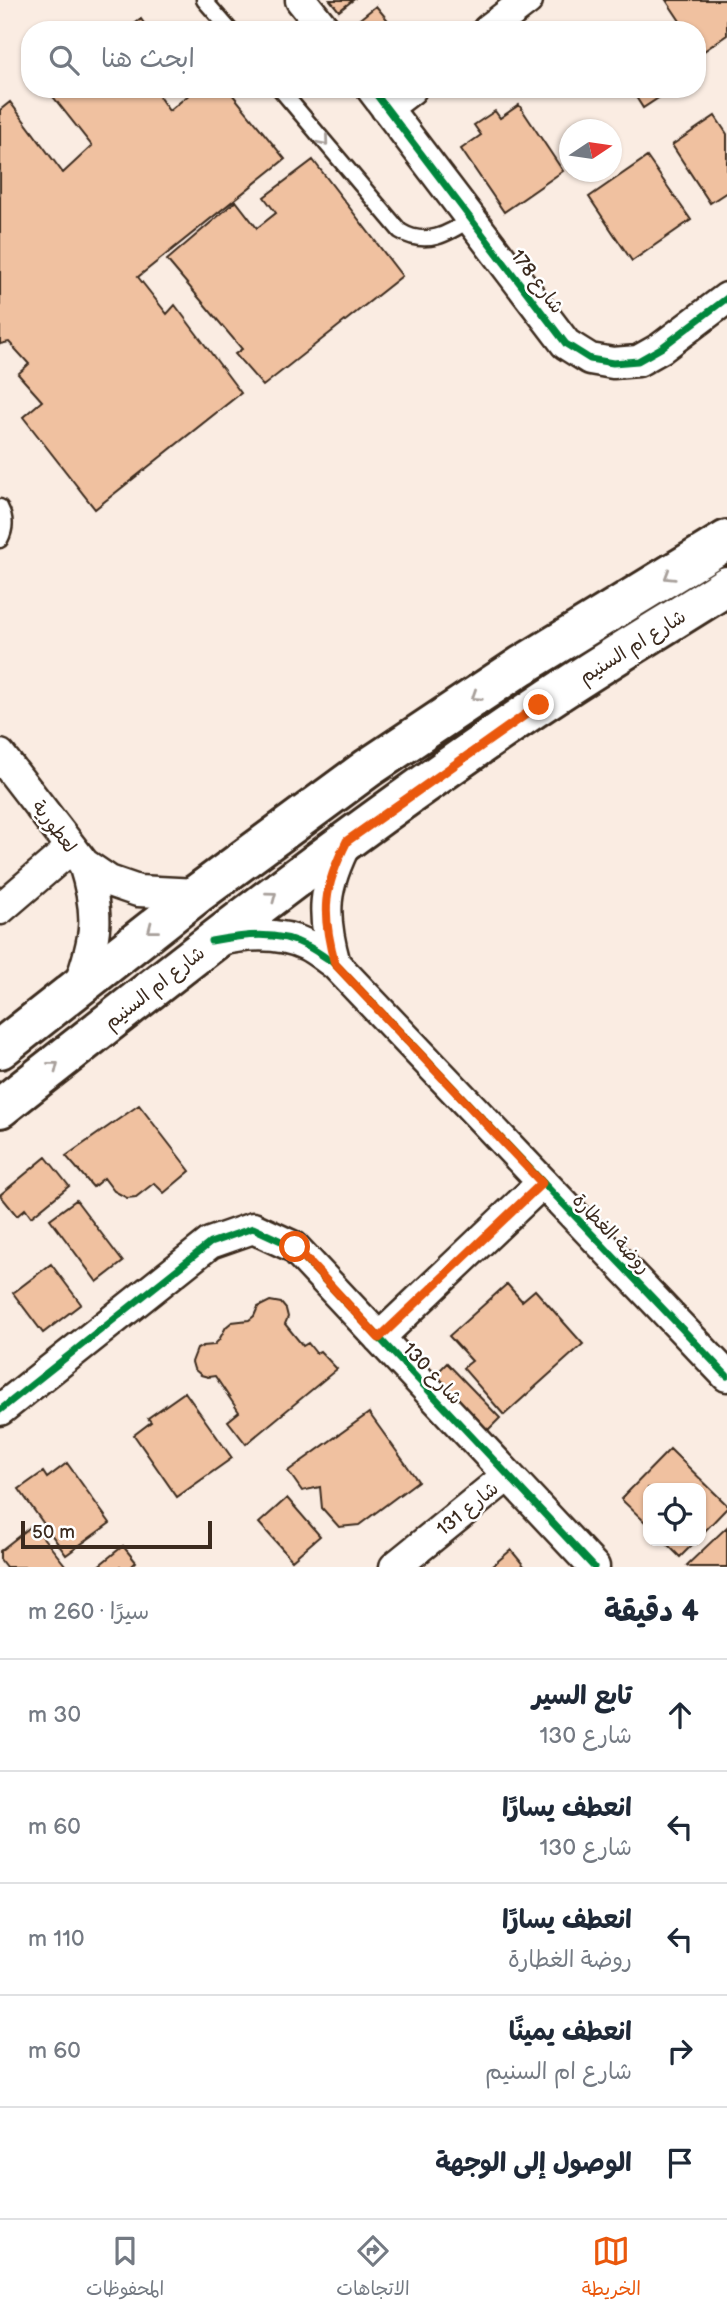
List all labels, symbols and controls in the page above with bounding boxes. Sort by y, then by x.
search box [21,21,706,98]
icon: search [45,41,83,79]
text: ابحث هنا [101,44,195,75]
north arrow [559,119,622,182]
one-way arrow [316,133,328,146]
street label: شارع 178 [505,245,568,319]
one-way arrow [664,567,677,580]
street label: شارع ام السنيم [575,605,691,691]
one-way arrow [471,688,484,700]
route end [523,689,554,720]
street label: لعطورية [26,796,81,858]
one-way arrow [264,892,277,905]
one-way arrow [148,920,160,933]
street label: شارع ام السنيم [100,942,211,1036]
one-way arrow [45,1062,58,1074]
street label: روضة الغطارة [567,1189,655,1279]
route start [279,1231,310,1262]
street label: شارع 130 [397,1338,466,1411]
street label: شارع 131 [432,1477,504,1542]
map controls [643,1483,706,1546]
button: locate [643,1483,706,1546]
scale bar [21,1518,212,1550]
text: 50 m [32,1521,75,1544]
text: 4 دقيقة [604,1594,699,1630]
text: سيرًا · 260 m [28,1598,149,1626]
text: تابع السير [532,1681,632,1712]
icon: ahead [661,1696,699,1734]
text: 30 m [28,1701,81,1729]
text: شارع 130 [539,1722,632,1750]
text: انعطف يسارًا [502,1793,632,1824]
icon: left [661,1808,699,1846]
text: 60 m [28,1813,81,1841]
text: شارع 130 [539,1834,632,1862]
text: انعطف يسارًا [502,1905,632,1936]
icon: left [661,1920,699,1958]
text: 110 m [28,1925,85,1953]
text: روضة الغطارة [508,1946,632,1974]
text: انعطف يمينًا [509,2017,632,2048]
icon: right [661,2032,699,2070]
text: 60 m [28,2037,81,2065]
text: شارع ام السنيم [485,2058,632,2086]
icon: arrive [661,2144,699,2182]
text: الوصول إلى الوجهة [435,2148,632,2179]
tab: المحفوظات [86,2232,164,2305]
tab: الاتجاهات [336,2232,410,2305]
tab: الخريطة [582,2232,641,2305]

